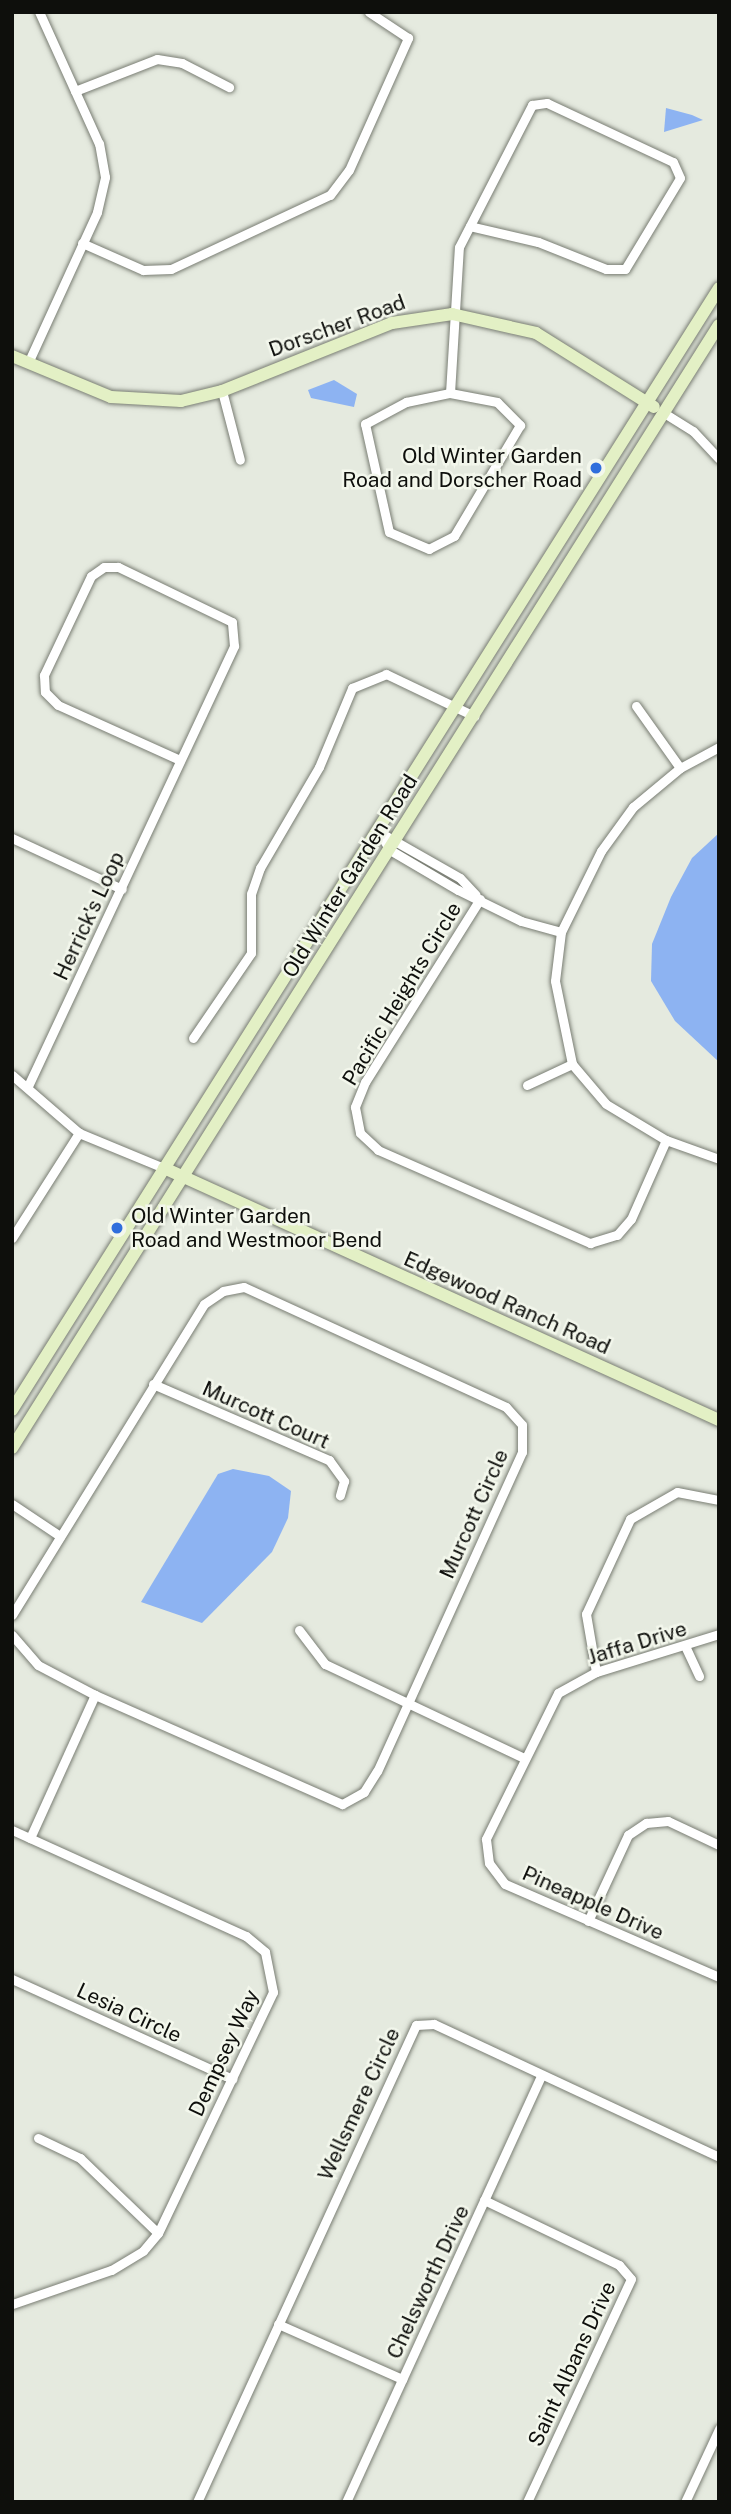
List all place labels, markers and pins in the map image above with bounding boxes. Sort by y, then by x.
place label: Old Winter Garden Road and Dorscher Road [342,443,582,493]
marker: Old Winter Garden Road and Dorscher Road [588,460,604,476]
place label: Old Winter Garden Road and Westmoor Bend [131,1203,383,1253]
marker: Old Winter Garden Road and Westmoor Bend [109,1220,125,1236]

